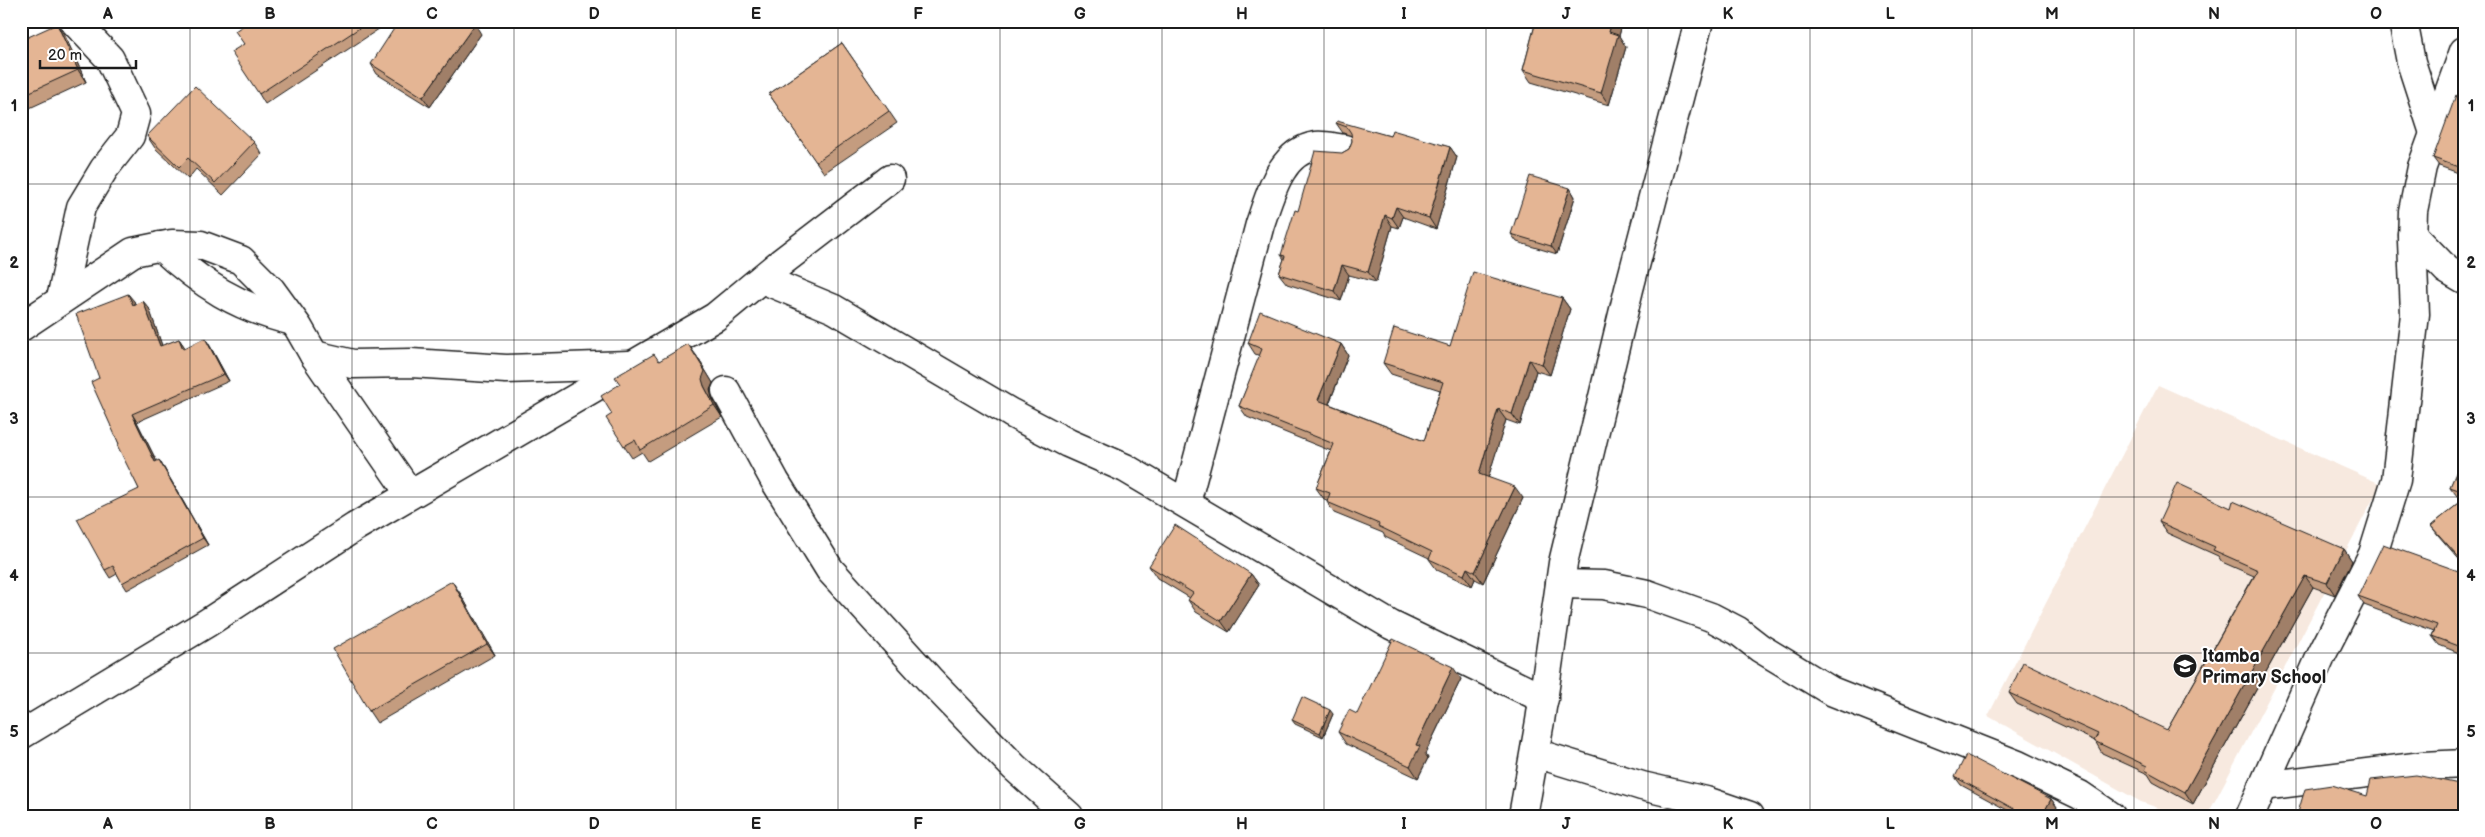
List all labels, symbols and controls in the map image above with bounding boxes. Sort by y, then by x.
text: A [102,5,113,24]
text: B [264,5,276,24]
text: C [426,5,438,24]
text: D [588,5,600,24]
text: E [751,5,761,24]
text: F [913,5,923,24]
text: G [1074,5,1086,24]
text: H [1236,5,1248,24]
text: I [1401,5,1407,24]
text: J [1562,5,1571,24]
text: K [1723,5,1734,24]
text: L [1885,5,1895,24]
text: M [2045,5,2059,24]
text: N [2208,5,2220,24]
text: O [2370,5,2382,24]
scale bar [40,38,136,70]
text: 20 m [48,46,82,65]
text: 1 [11,97,17,116]
text: 1 [2468,97,2474,116]
text: 2 [9,254,19,273]
text: 2 [2466,254,2476,273]
text: 3 [9,410,19,429]
text: 3 [2466,410,2476,429]
text: 4 [9,567,19,586]
text: 4 [2466,567,2476,586]
place label: Itamba Primary School [2202,646,2326,688]
school or university icon: Itamba Primary School [2172,653,2198,679]
text: 5 [9,723,19,742]
text: 5 [2466,723,2476,742]
text: A [102,815,113,834]
text: B [264,815,276,834]
text: C [426,815,438,834]
text: D [588,815,600,834]
text: E [751,815,761,834]
text: F [913,815,923,834]
text: G [1074,815,1086,834]
text: H [1236,815,1248,834]
text: I [1401,815,1407,834]
text: J [1562,815,1571,834]
text: K [1723,815,1734,834]
text: L [1885,815,1895,834]
text: M [2045,815,2059,834]
text: N [2208,815,2220,834]
text: O [2370,815,2382,834]

